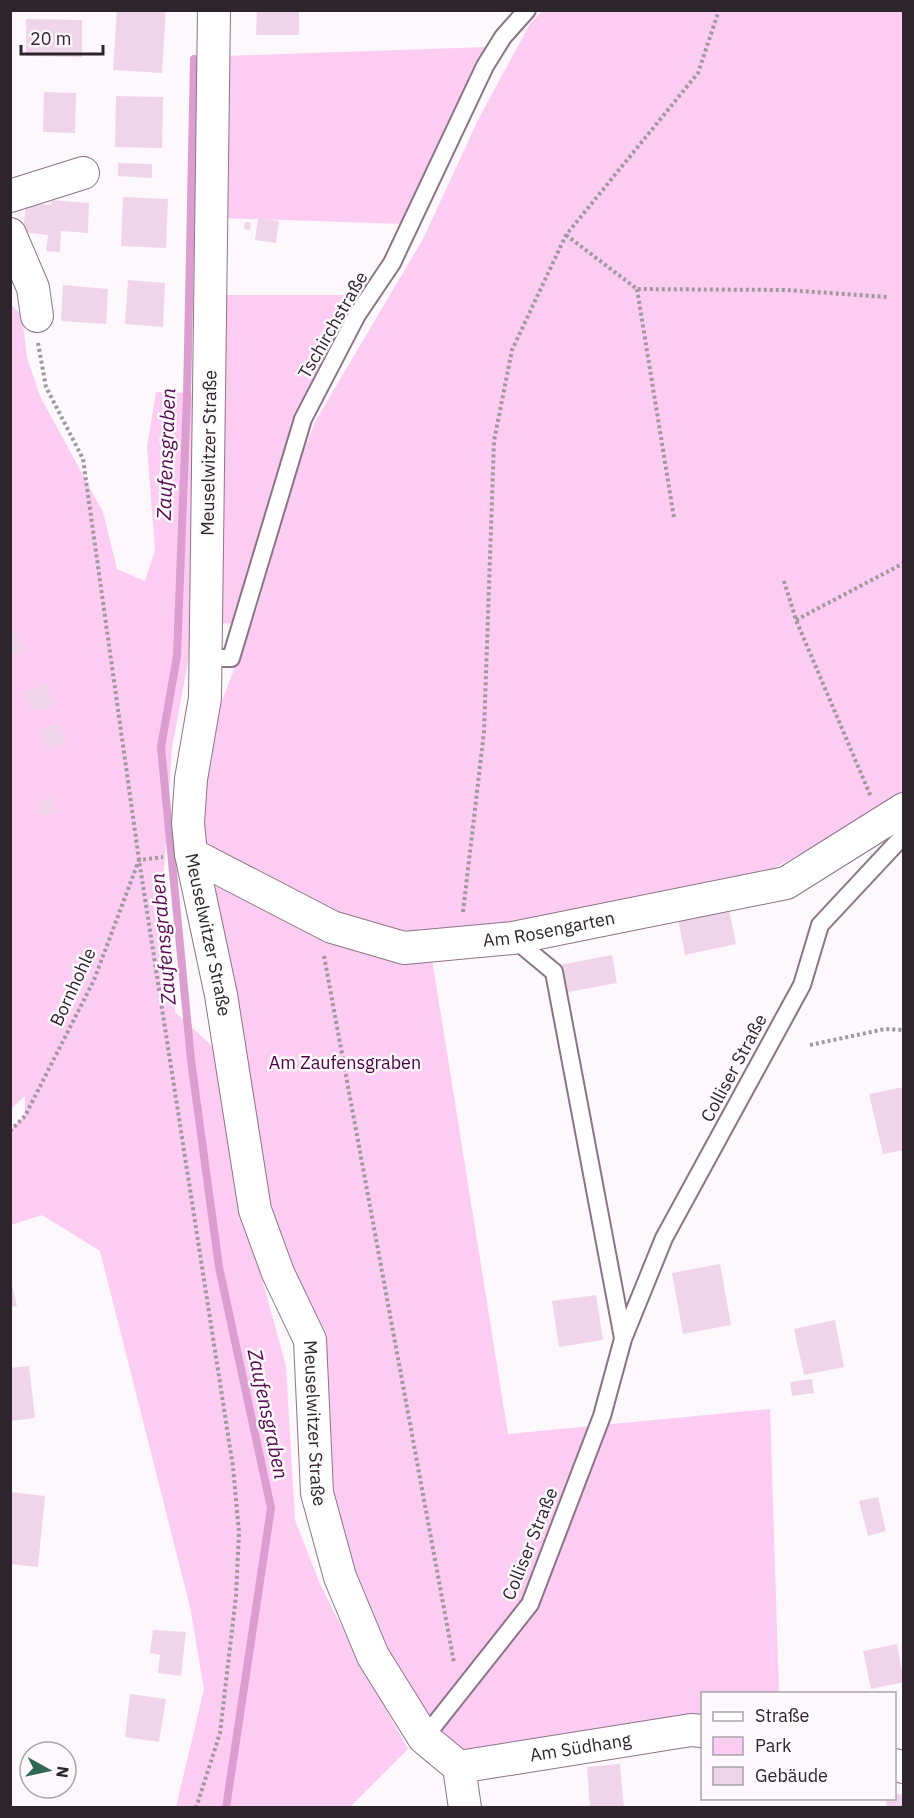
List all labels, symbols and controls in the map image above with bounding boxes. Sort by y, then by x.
scale bar [21,18,104,56]
text: 20 m [30,27,72,50]
street label: Tschirchstraße [293,267,373,382]
street label: Meuselwitzer Straße [196,370,221,536]
water label: Zaufensgraben [150,387,181,522]
street label: Meuselwitzer Straße [180,851,236,1018]
water label: Zaufensgraben [143,872,182,1007]
street label: Am Rosengarten [482,906,617,952]
street label: Bornhohle [44,944,101,1030]
street label: Colliser Straße [695,1010,772,1126]
park label: Am Zaufensgraben [269,1051,421,1074]
street label: Meuselwitzer Straße [299,1340,332,1509]
water label: Zaufensgraben [241,1345,295,1481]
street label: Colliser Straße [497,1484,563,1603]
legend [701,1692,896,1800]
text: Straße [755,1704,809,1727]
street label: Am Südhang [528,1728,633,1767]
text: Park [755,1734,792,1757]
north arrow [18,1740,78,1800]
text: Gebäude [755,1764,828,1787]
text: N [52,1765,74,1779]

